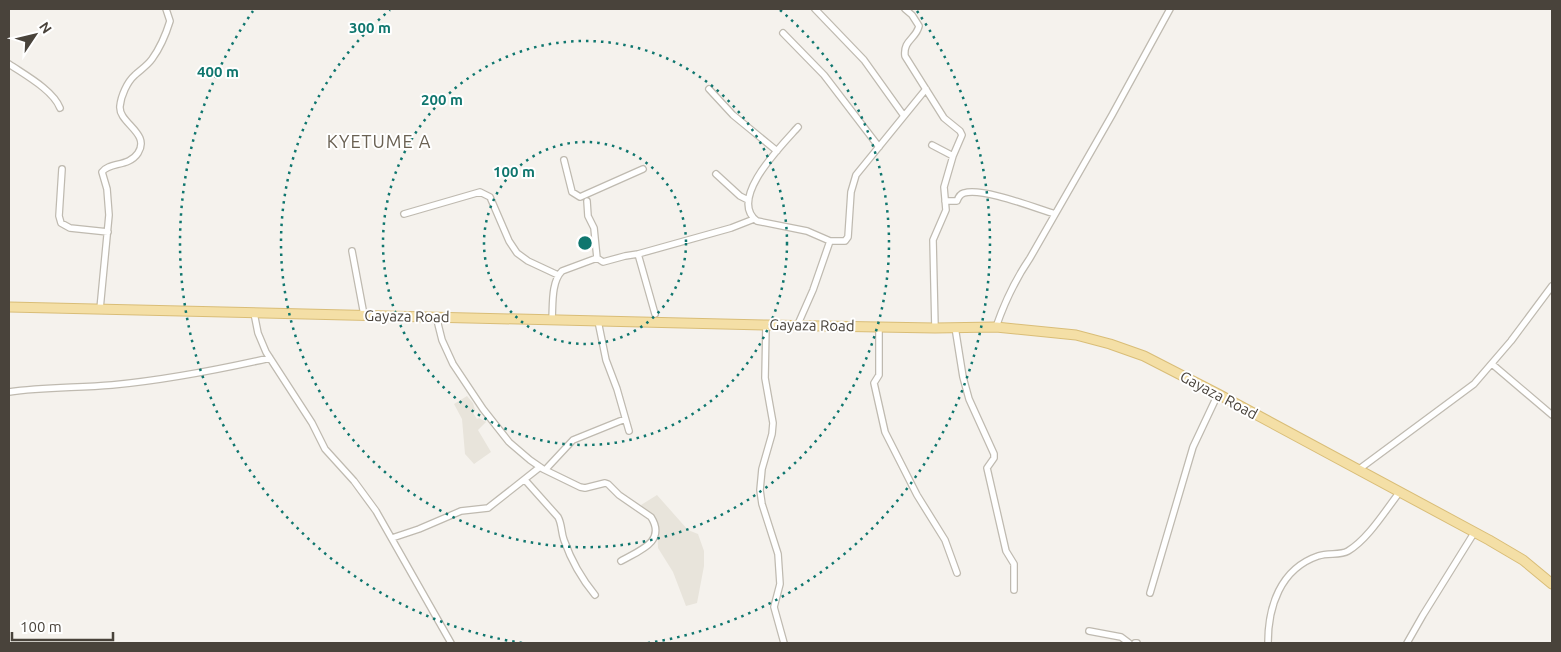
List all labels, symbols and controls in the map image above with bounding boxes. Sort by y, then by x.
north arrow [10,10,60,60]
text: N [36,19,55,36]
text: 300 m [349,19,391,36]
text: 400 m [197,63,239,80]
text: 200 m [421,91,463,108]
district label: KYETUME A [327,131,431,151]
text: 100 m [493,163,535,180]
centre of rings [576,234,594,252]
street label: Gayaza Road [364,307,450,325]
street label: Gayaza Road [769,316,855,334]
street label: Gayaza Road [1177,368,1261,422]
scale bar [12,610,114,642]
text: 100 m [20,618,62,635]

